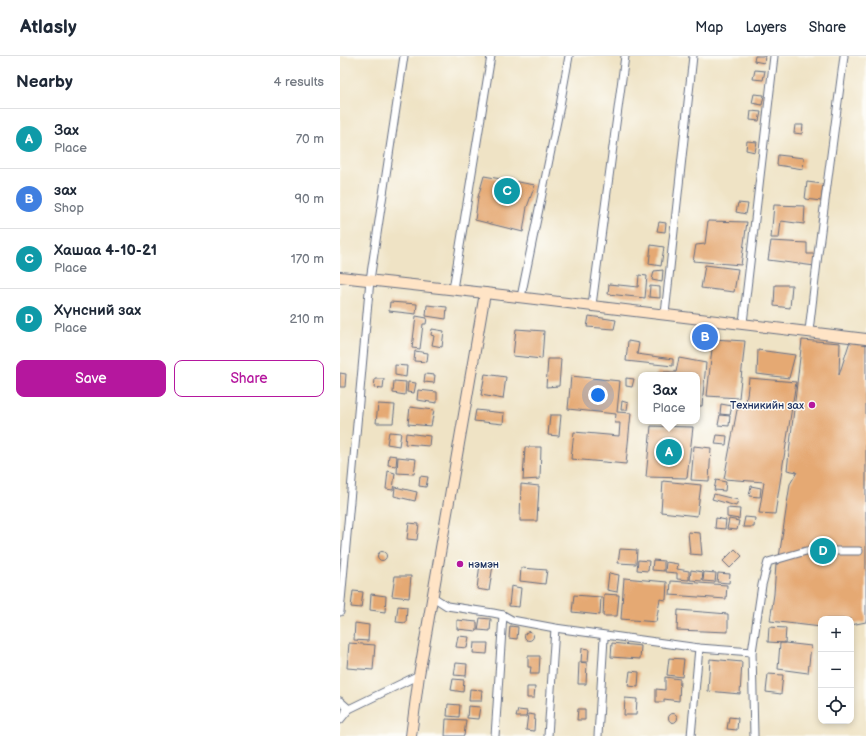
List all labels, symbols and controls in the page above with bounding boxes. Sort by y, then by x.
text: Atlasly [20,16,77,39]
text: Map [695,19,723,36]
text: Layers [745,19,787,36]
text: Share [809,19,846,36]
text: Nearby [16,72,73,92]
text: 4 results [274,74,324,90]
text: Зах [54,121,79,140]
text: A [25,131,33,147]
text: 70 m [296,131,324,147]
text: Place [54,140,87,156]
pin: C [494,176,520,206]
text: зах [54,181,77,200]
text: B [24,191,34,207]
text: 90 m [295,191,324,207]
text: Shop [54,200,84,216]
text: Хашаа 4-10-21 [54,241,157,260]
text: C [24,251,34,267]
text: 170 m [291,251,324,267]
text: Place [54,260,87,276]
text: Хүнсний зах [54,301,141,320]
text: D [24,311,34,327]
text: 210 m [290,311,324,327]
text: Place [54,320,87,336]
pin: B [692,322,718,352]
button: Save [16,360,166,397]
button: Share [174,360,324,397]
popup [638,372,700,424]
text: Зах [653,381,677,400]
your location [588,385,608,405]
place label: Техникийн зах [730,399,804,412]
text: Place [653,400,685,416]
marker: Техникийн зах [807,400,817,410]
pin: A [656,437,682,467]
pin: D [810,536,836,566]
place label: нэмэн [468,558,499,571]
marker: нэмэн [455,559,465,569]
map controls [818,616,854,724]
button: + [818,616,854,652]
button: − [818,652,854,688]
button: locate [818,688,854,724]

